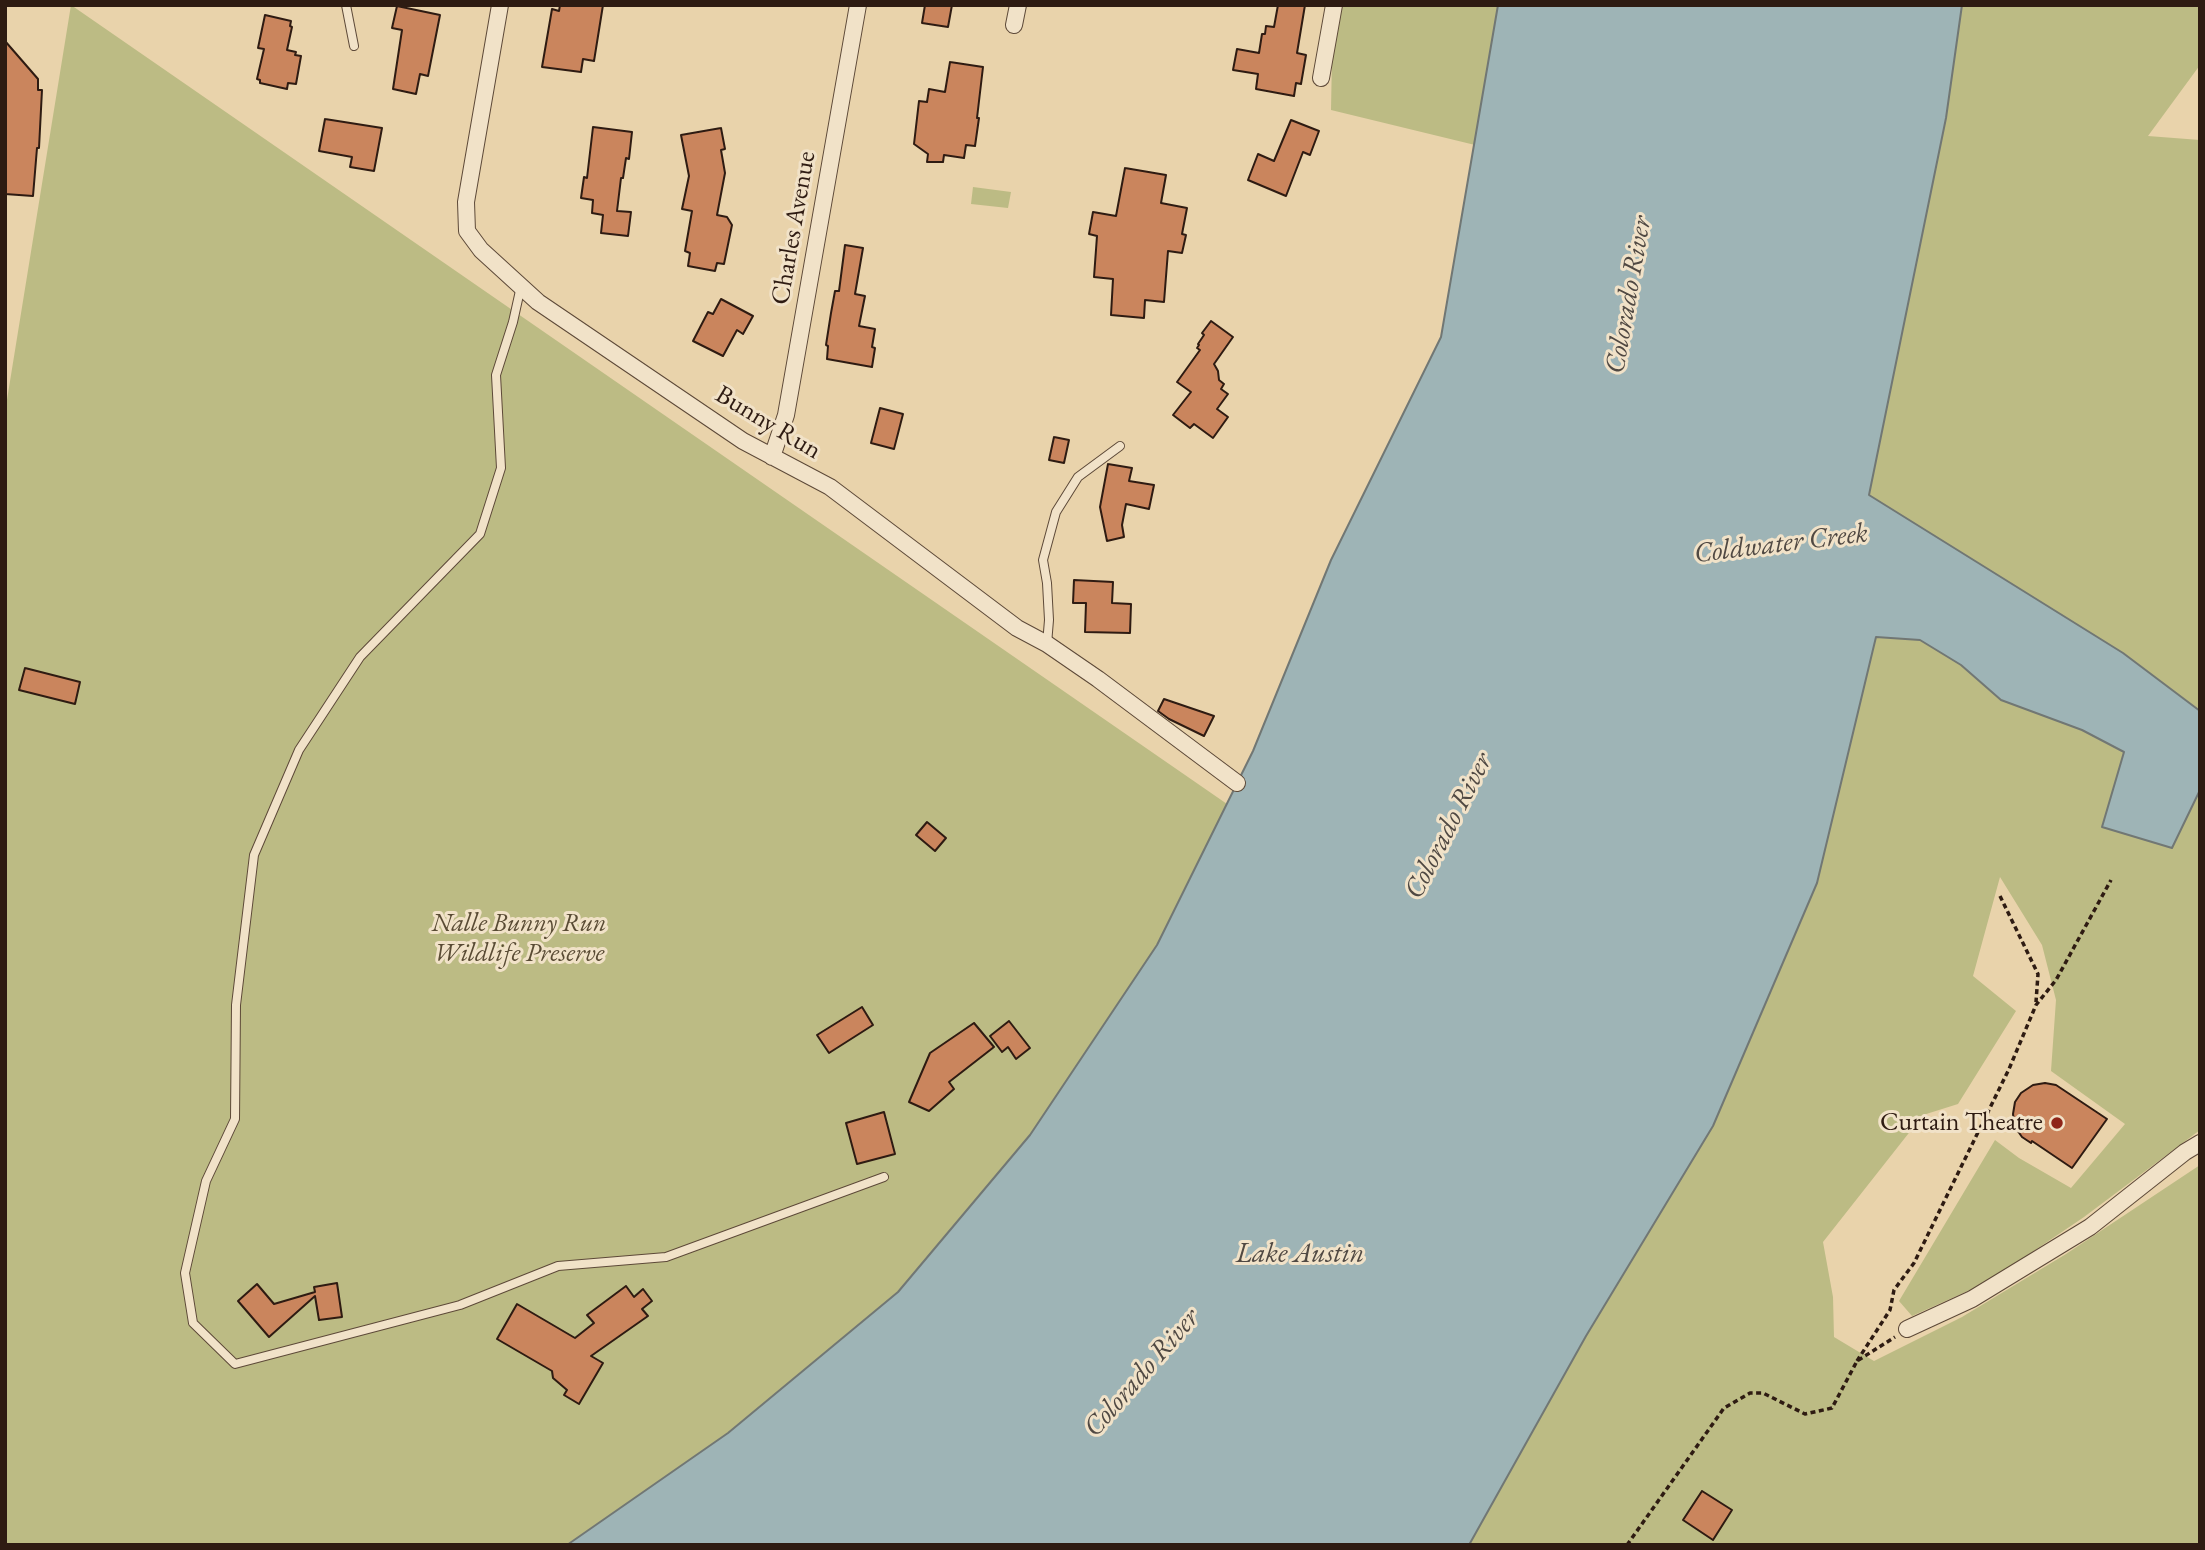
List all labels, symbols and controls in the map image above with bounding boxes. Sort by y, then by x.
street label: Charles Avenue [765,149,823,307]
water label: Colorado River [1599,214,1659,376]
street label: Bunny Run [709,379,827,467]
water label: Coldwater Creek [1692,517,1870,571]
water label: Colorado River [1398,747,1500,905]
park label: Nalle Bunny Run Wildlife Preserve [431,908,607,970]
place label: Curtain Theatre [1880,1107,2043,1139]
marker: Curtain Theatre [2049,1115,2065,1131]
water label: Lake Austin [1236,1237,1364,1271]
water label: Colorado River [1077,1302,1207,1444]

